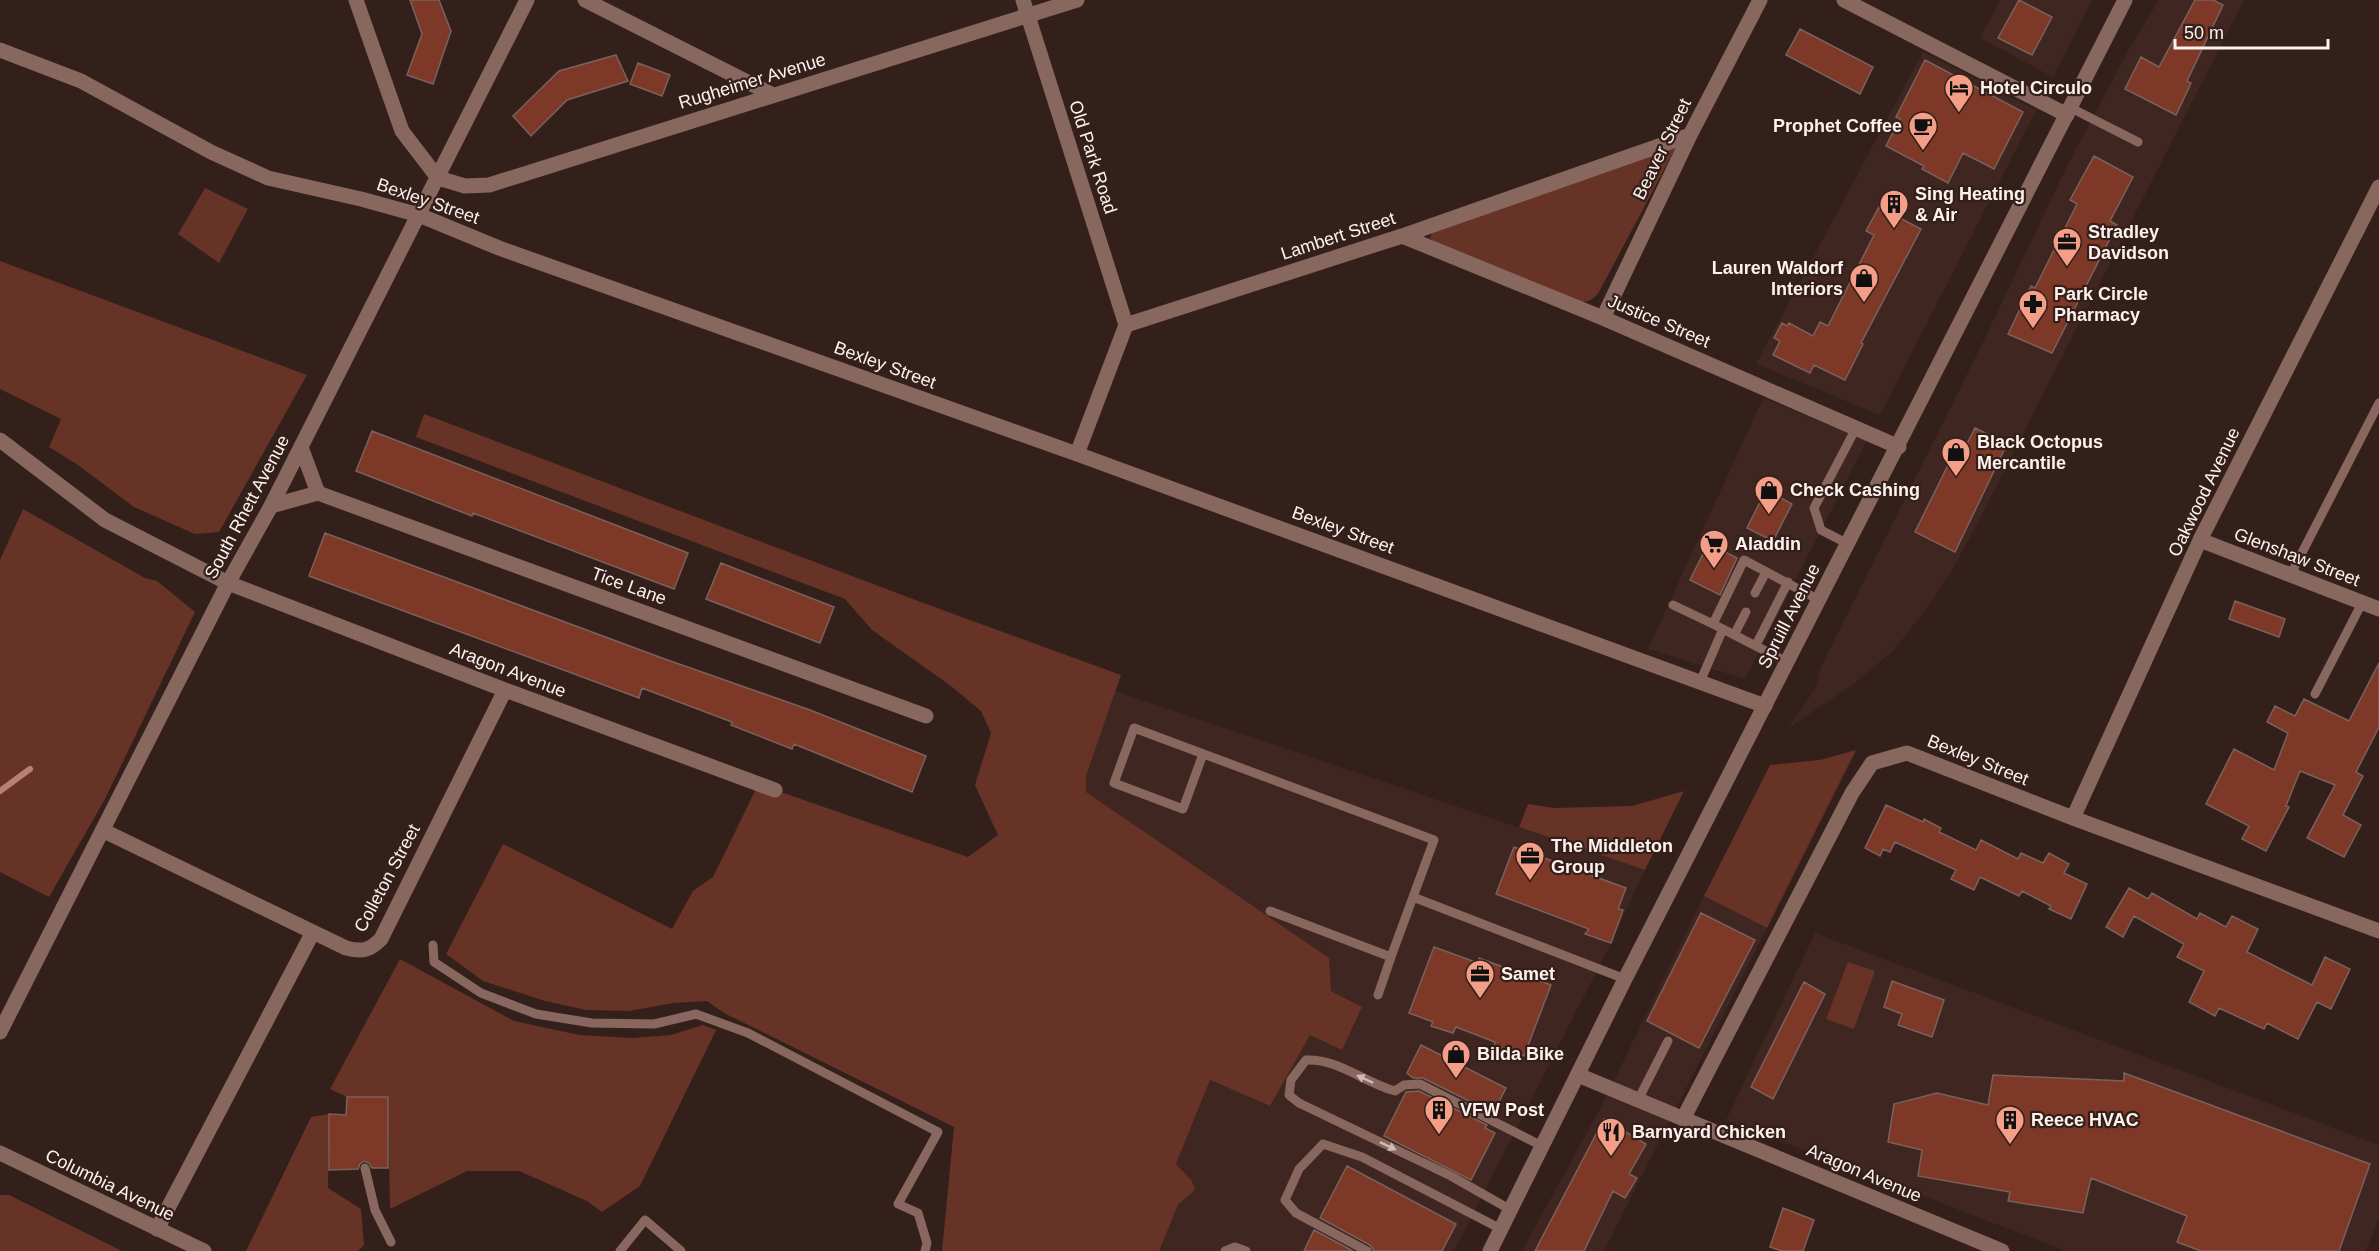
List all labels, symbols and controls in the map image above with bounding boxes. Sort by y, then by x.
scale bar [2175,12,2328,50]
text: 50 m [2184,23,2224,43]
street label: Rugheimer Avenue [676,49,828,113]
hotel icon: Hotel Circulo [1943,72,1975,114]
place label: Hotel Circulo [1980,78,2092,98]
street label: Beaver Street [1629,95,1695,203]
street label: Old Park Road [1065,98,1121,216]
cafe icon: Prophet Coffee [1907,110,1939,152]
place label: Prophet Coffee [1773,116,1902,136]
street label: Bexley Street [374,174,482,228]
place label: Sing Heating & Air [1915,184,2025,225]
building icon: Sing Heating & Air [1878,188,1910,230]
street label: Lambert Street [1278,208,1398,264]
place label: Stradley Davidson [2088,222,2169,263]
office icon: Stradley Davidson [2051,226,2083,268]
place label: Lauren Waldorf Interiors [1712,258,1844,299]
shop icon: Lauren Waldorf Interiors [1848,262,1880,304]
place label: Park Circle Pharmacy [2054,284,2148,325]
pharmacy icon: Park Circle Pharmacy [2017,288,2049,330]
street label: Justice Street [1605,290,1713,352]
street label: Bexley Street [831,337,939,393]
street label: Oakwood Avenue [2164,424,2244,560]
street label: South Rhett Avenue [201,432,293,582]
place label: Black Octopus Mercantile [1977,432,2103,473]
shop icon: Black Octopus Mercantile [1940,436,1972,478]
shop icon: Check Cashing [1753,474,1785,516]
place label: Check Cashing [1790,480,1920,500]
street label: Bexley Street [1289,502,1397,558]
street label: Glenshaw Street [2231,524,2363,590]
supermarket icon: Aladdin [1698,528,1730,570]
place label: Aladdin [1735,534,1801,554]
street label: Spruill Avenue [1754,560,1824,672]
street label: Tice Lane [589,563,669,609]
street label: Aragon Avenue [447,639,569,701]
street label: Bexley Street [1925,731,2031,789]
street label: Colleton Street [350,821,424,935]
place label: The Middleton Group [1551,836,1673,877]
office icon: The Middleton Group [1514,840,1546,882]
office icon: Samet [1464,958,1496,1000]
place label: Samet [1501,964,1555,984]
shop icon: Bilda Bike [1440,1038,1472,1080]
place label: Bilda Bike [1477,1044,1564,1064]
one-way arrow [1357,1075,1374,1084]
building icon: VFW Post [1423,1094,1455,1136]
place label: VFW Post [1460,1100,1544,1120]
building icon: Reece HVAC [1994,1104,2026,1146]
place label: Reece HVAC [2031,1110,2139,1130]
restaurant icon: Barnyard Chicken [1595,1116,1627,1158]
place label: Barnyard Chicken [1632,1122,1786,1142]
street label: Aragon Avenue [1804,1140,1924,1206]
one-way arrow [1379,1141,1396,1150]
street label: Columbia Avenue [42,1145,178,1225]

